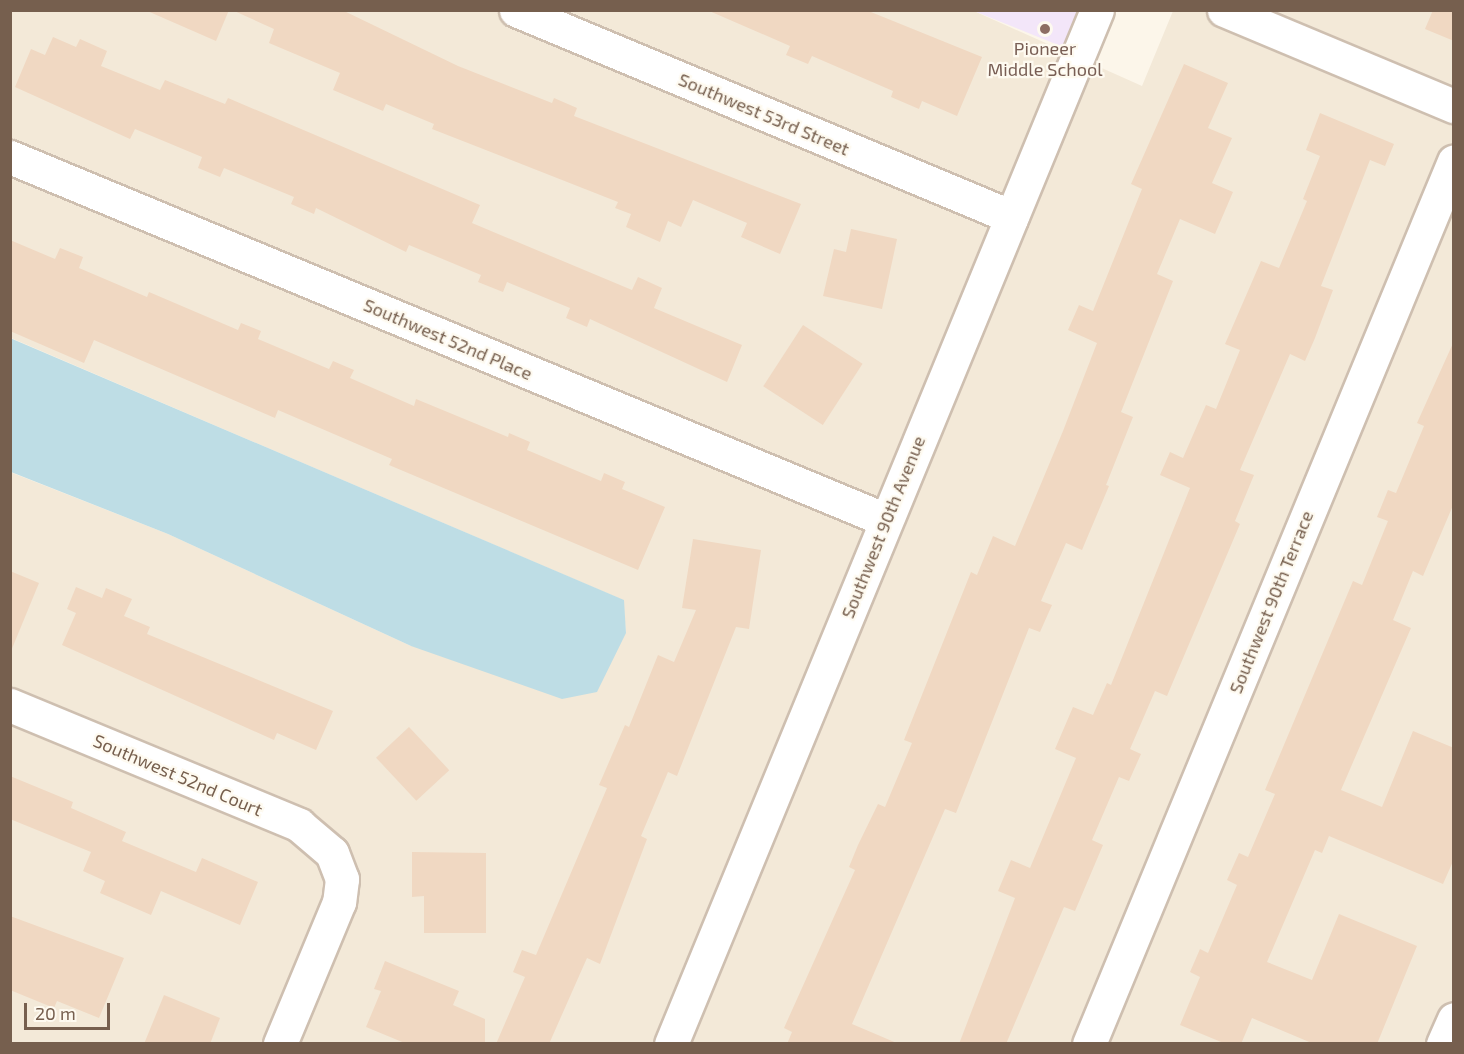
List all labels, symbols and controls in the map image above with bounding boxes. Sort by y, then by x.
marker: Pioneer Middle School [1038,22,1052,36]
place label: Pioneer Middle School [987,38,1103,80]
street label: Southwest 53rd Street [675,68,853,160]
street label: Southwest 52nd Place [360,294,536,384]
street label: Southwest 90th Avenue [836,432,930,622]
street label: Southwest 90th Terrace [1224,507,1318,697]
street label: Southwest 52nd Court [90,730,266,820]
scale bar [27,991,112,1029]
text: 20 m [35,1002,76,1024]

